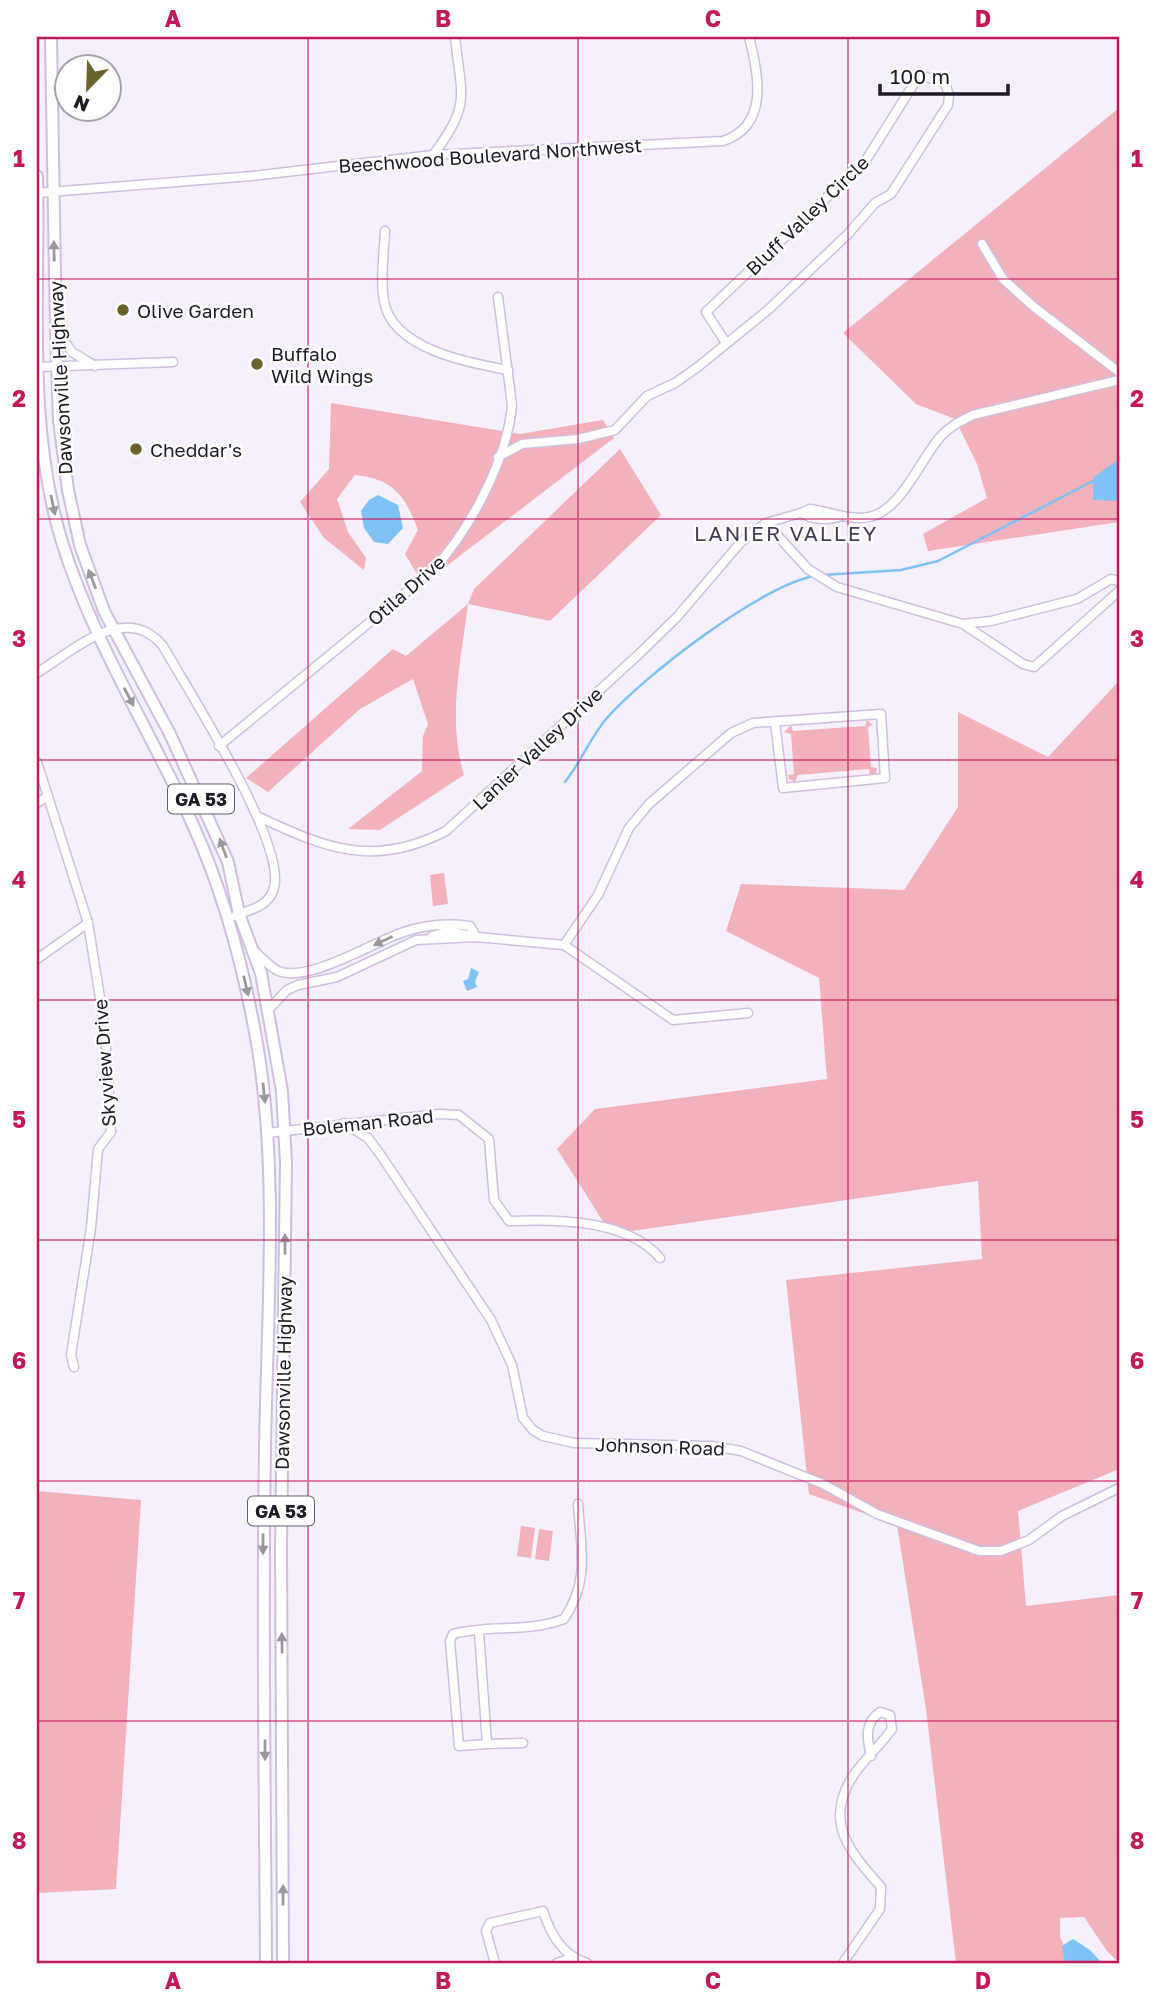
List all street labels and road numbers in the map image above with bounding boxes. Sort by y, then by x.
street label: Beechwood Boulevard Northwest [337,133,643,177]
street label: Bluff Valley Circle [741,150,873,280]
street label: Dawsonville Highway [43,280,77,476]
street label: Otila Drive [362,550,450,630]
street label: Lanier Valley Drive [467,682,607,814]
road number: GA 53 [168,784,234,814]
street label: Skyview Drive [88,998,120,1128]
street label: Boleman Road [301,1104,435,1140]
street label: Dawsonville Highway [270,1275,296,1470]
street label: Johnson Road [595,1432,725,1460]
road number: GA 53 [248,1496,314,1526]

